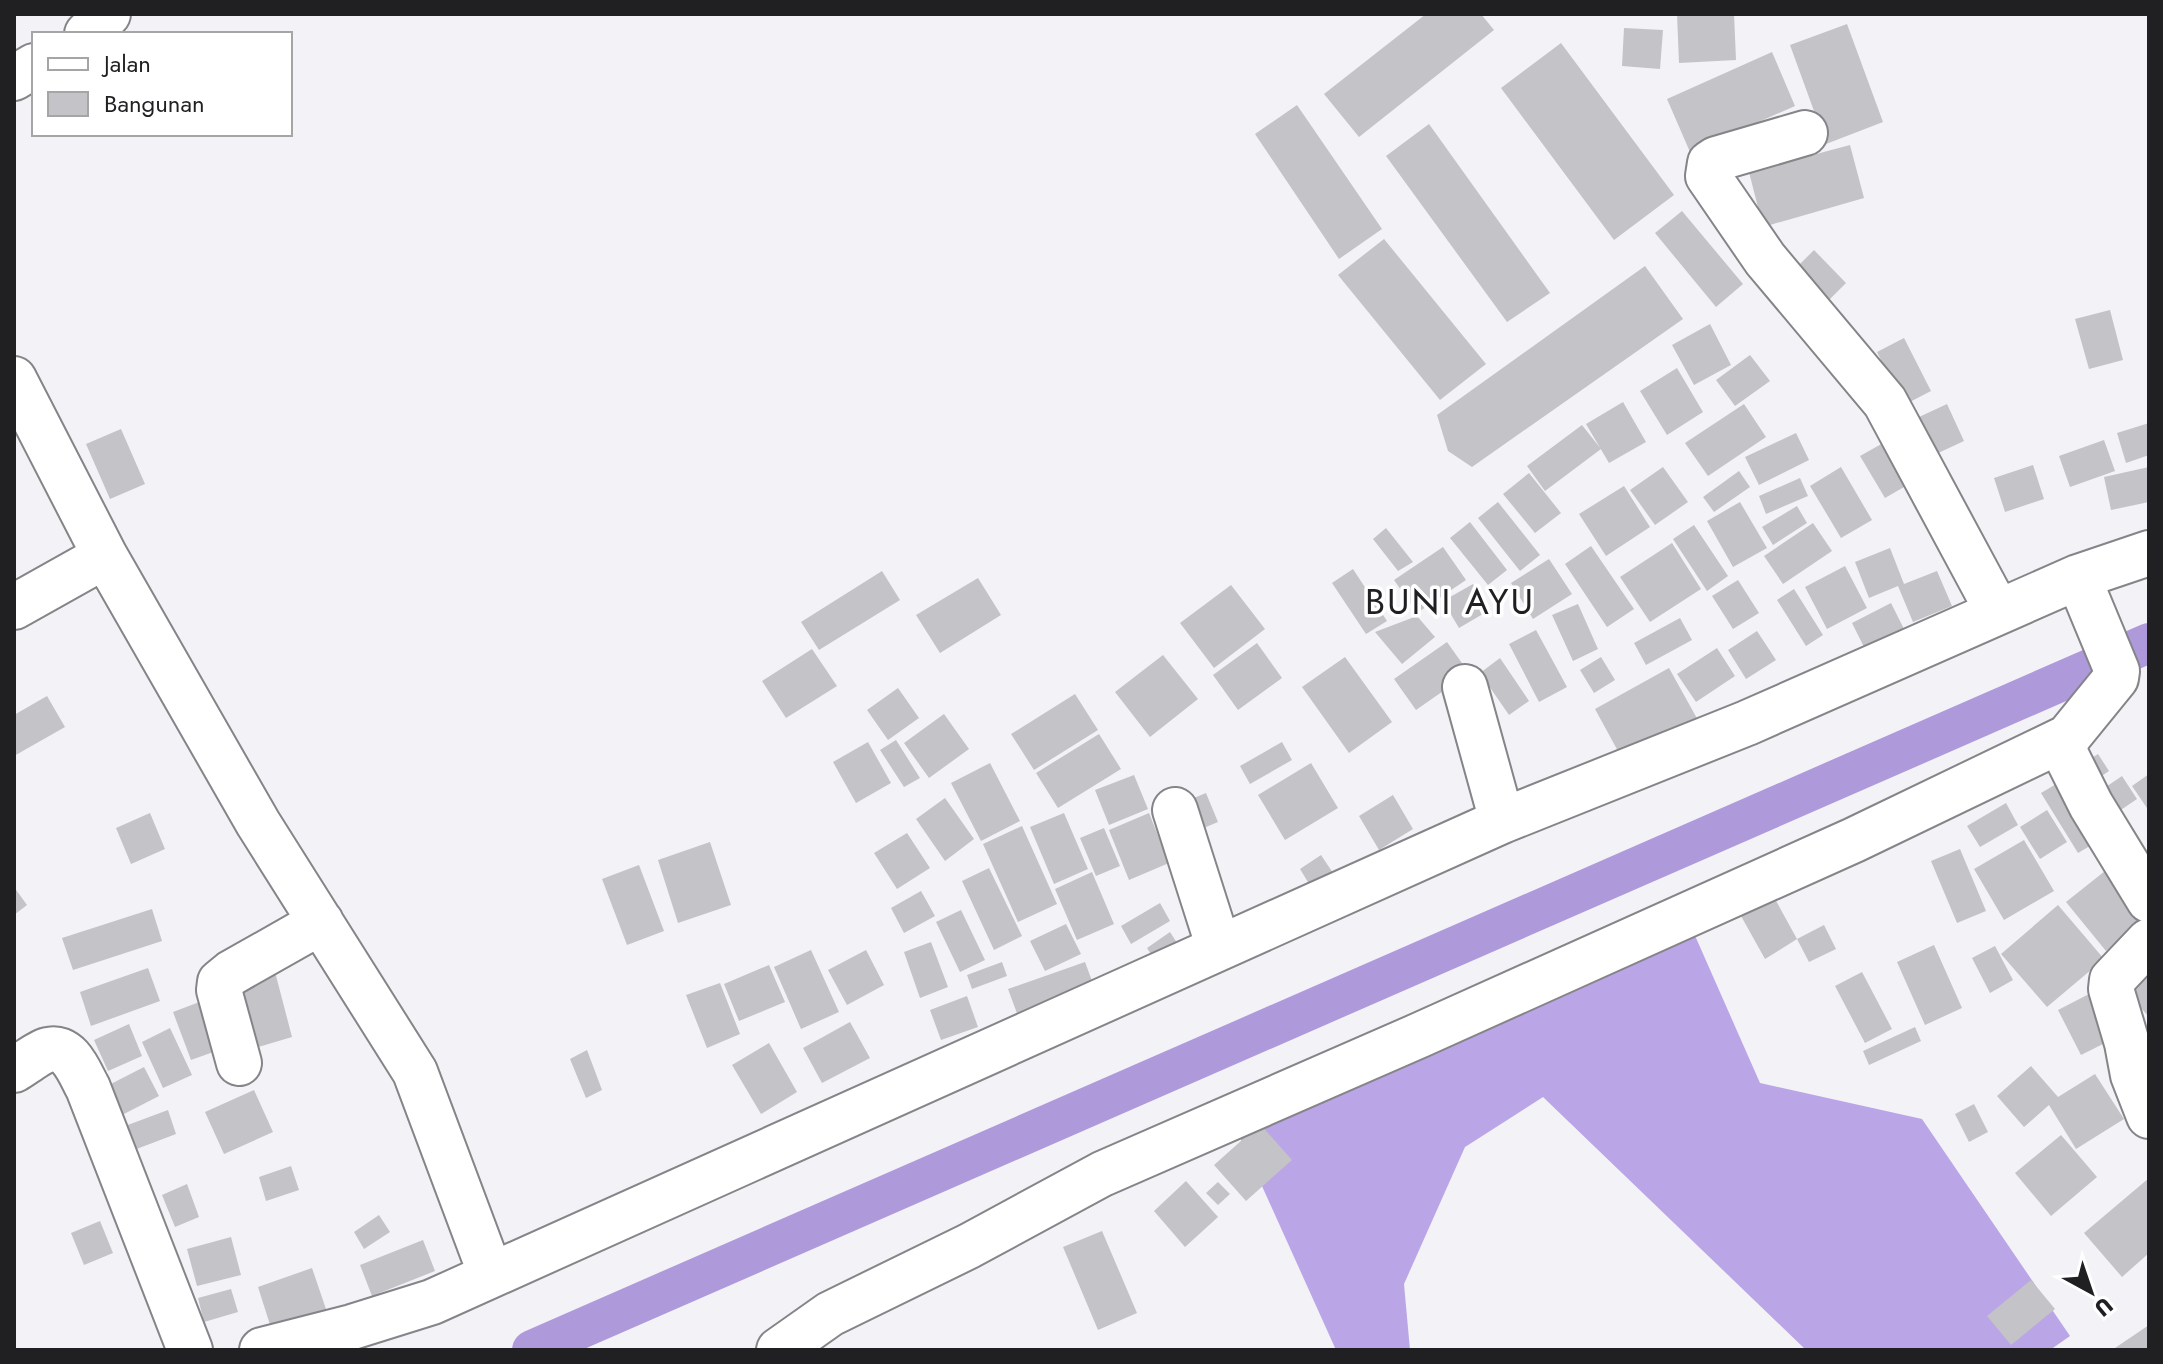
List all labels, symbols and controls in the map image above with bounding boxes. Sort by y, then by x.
legend [32,32,292,136]
text: Jalan [101,46,151,81]
text: Bangunan [104,86,205,121]
district label: BUNI AYU [1365,575,1535,627]
north arrow [2051,1252,2131,1332]
text: U [2088,1290,2120,1325]

